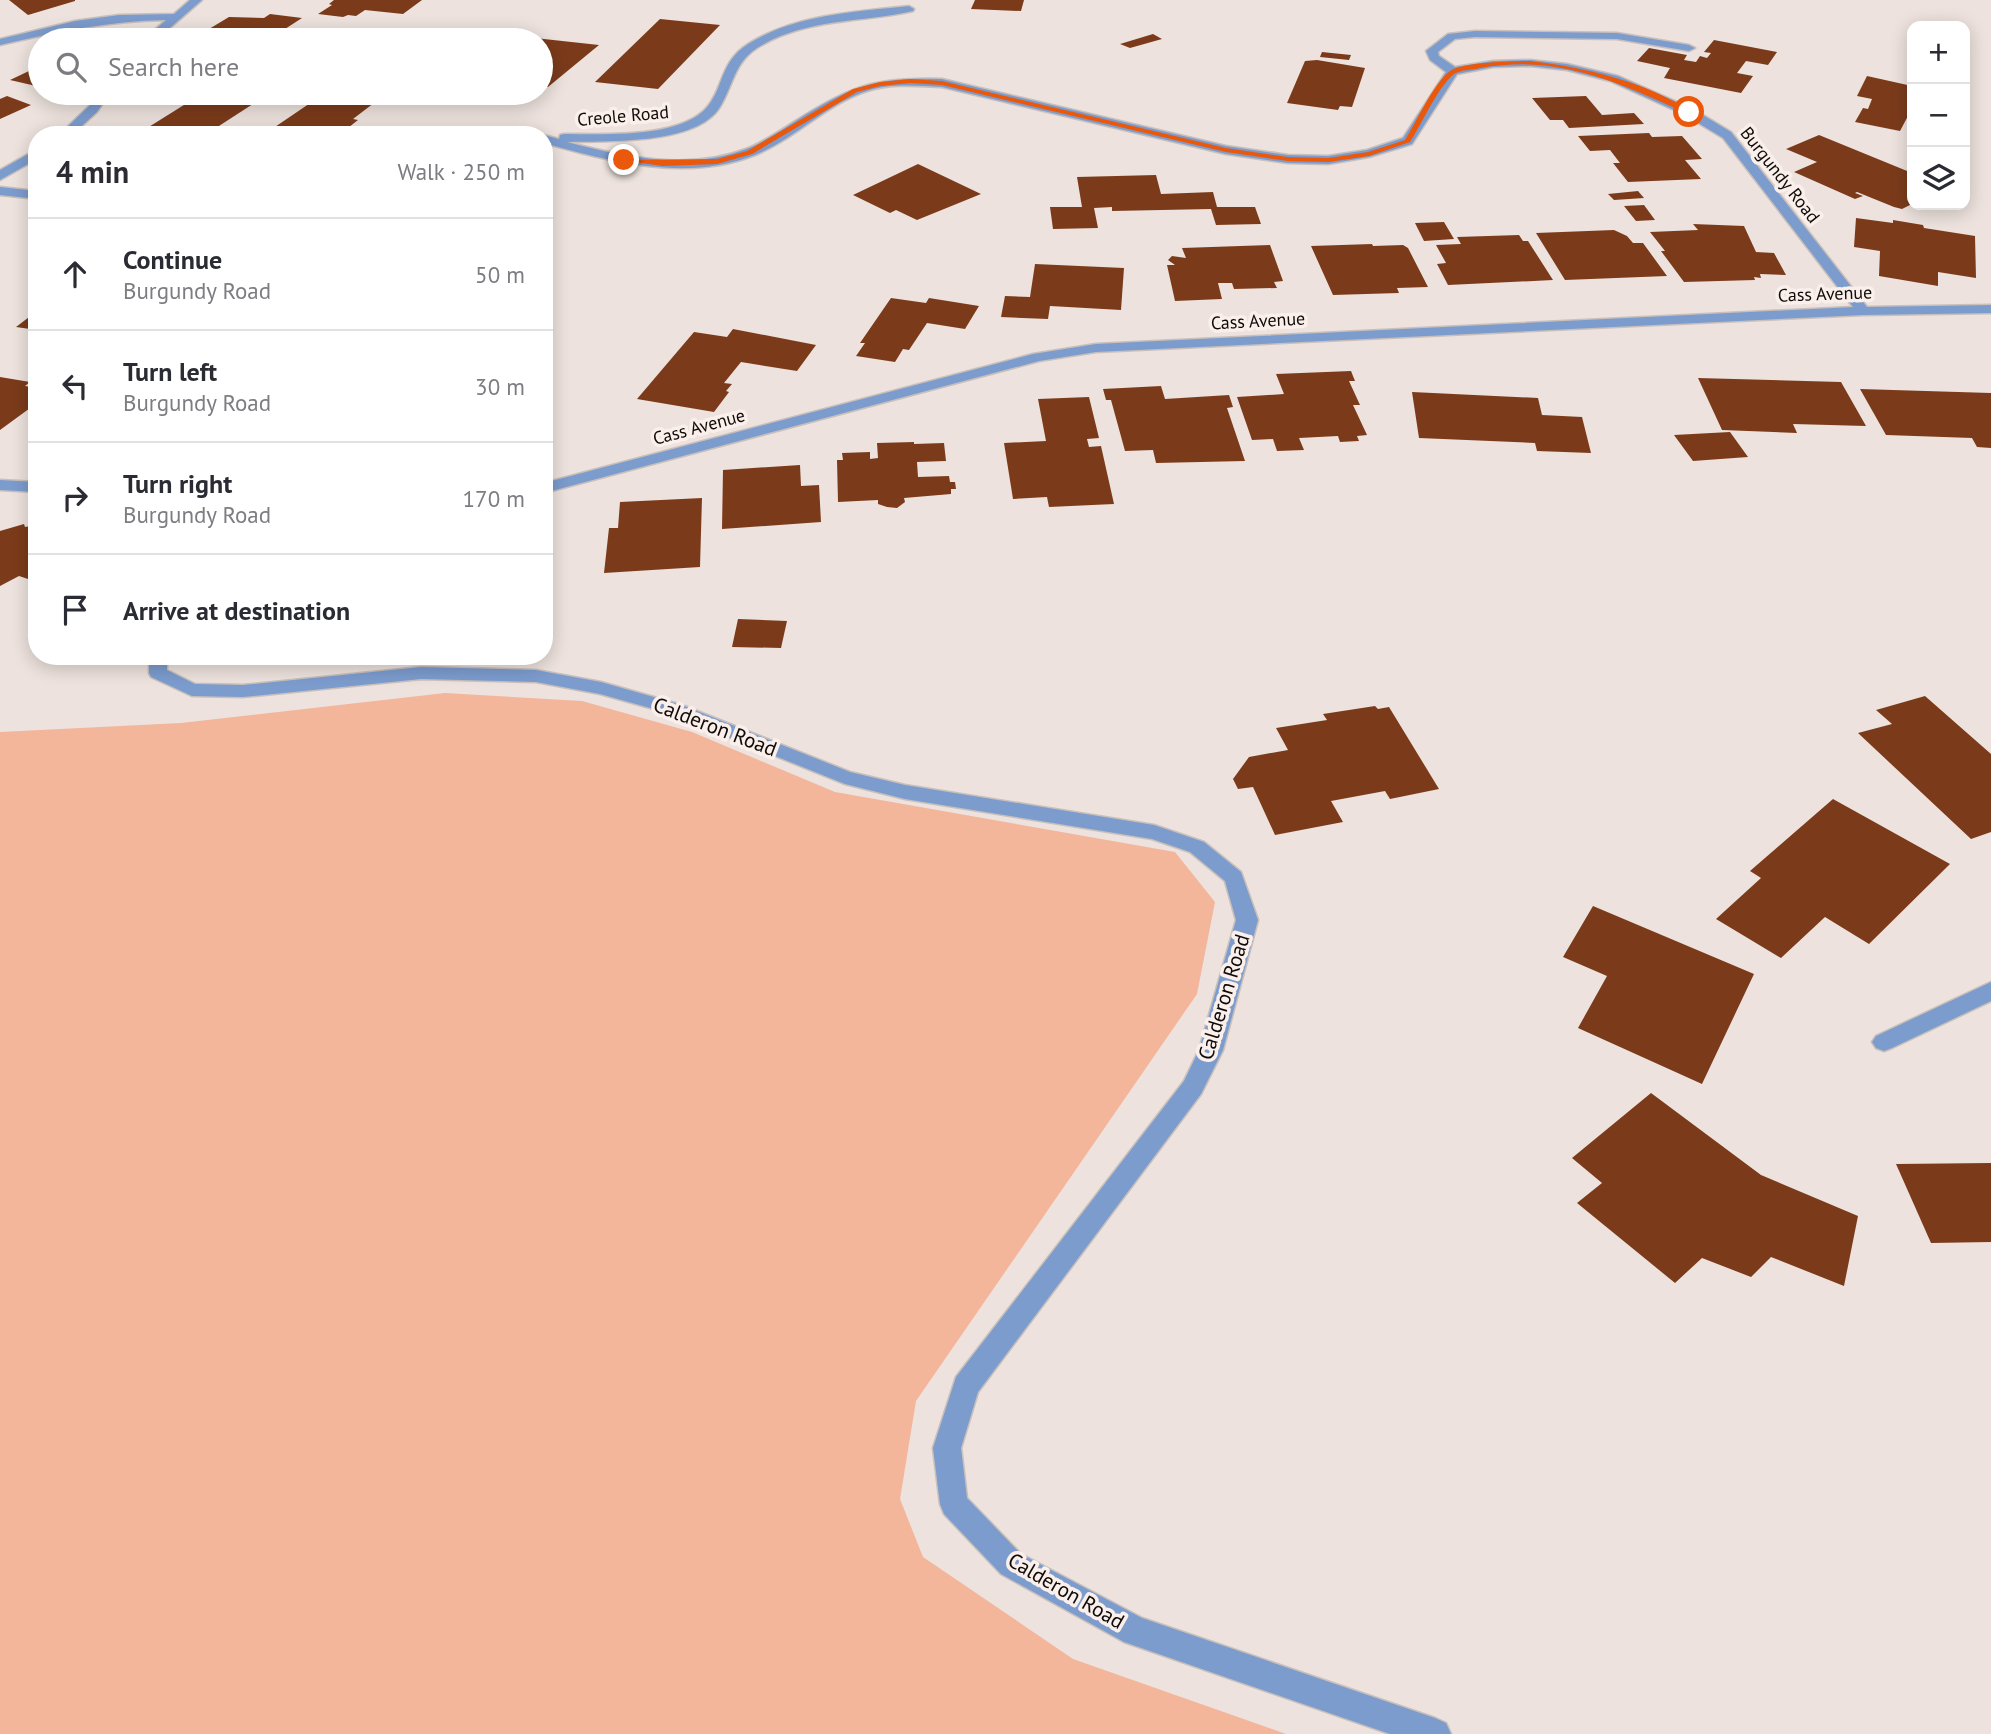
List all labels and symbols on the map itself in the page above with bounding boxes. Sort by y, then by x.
route start [1673,96,1704,127]
street label: Creole Road [576,100,670,131]
street label: Burgundy Road [1736,122,1825,227]
route end [608,144,639,175]
street label: Cass Avenue [1777,280,1873,307]
street label: Cass Avenue [1210,307,1306,334]
street label: Cass Avenue [650,403,747,450]
street label: Calderon Road [650,691,781,762]
street label: Calderon Road [1192,931,1255,1063]
street label: Calderon Road [1003,1546,1129,1635]

